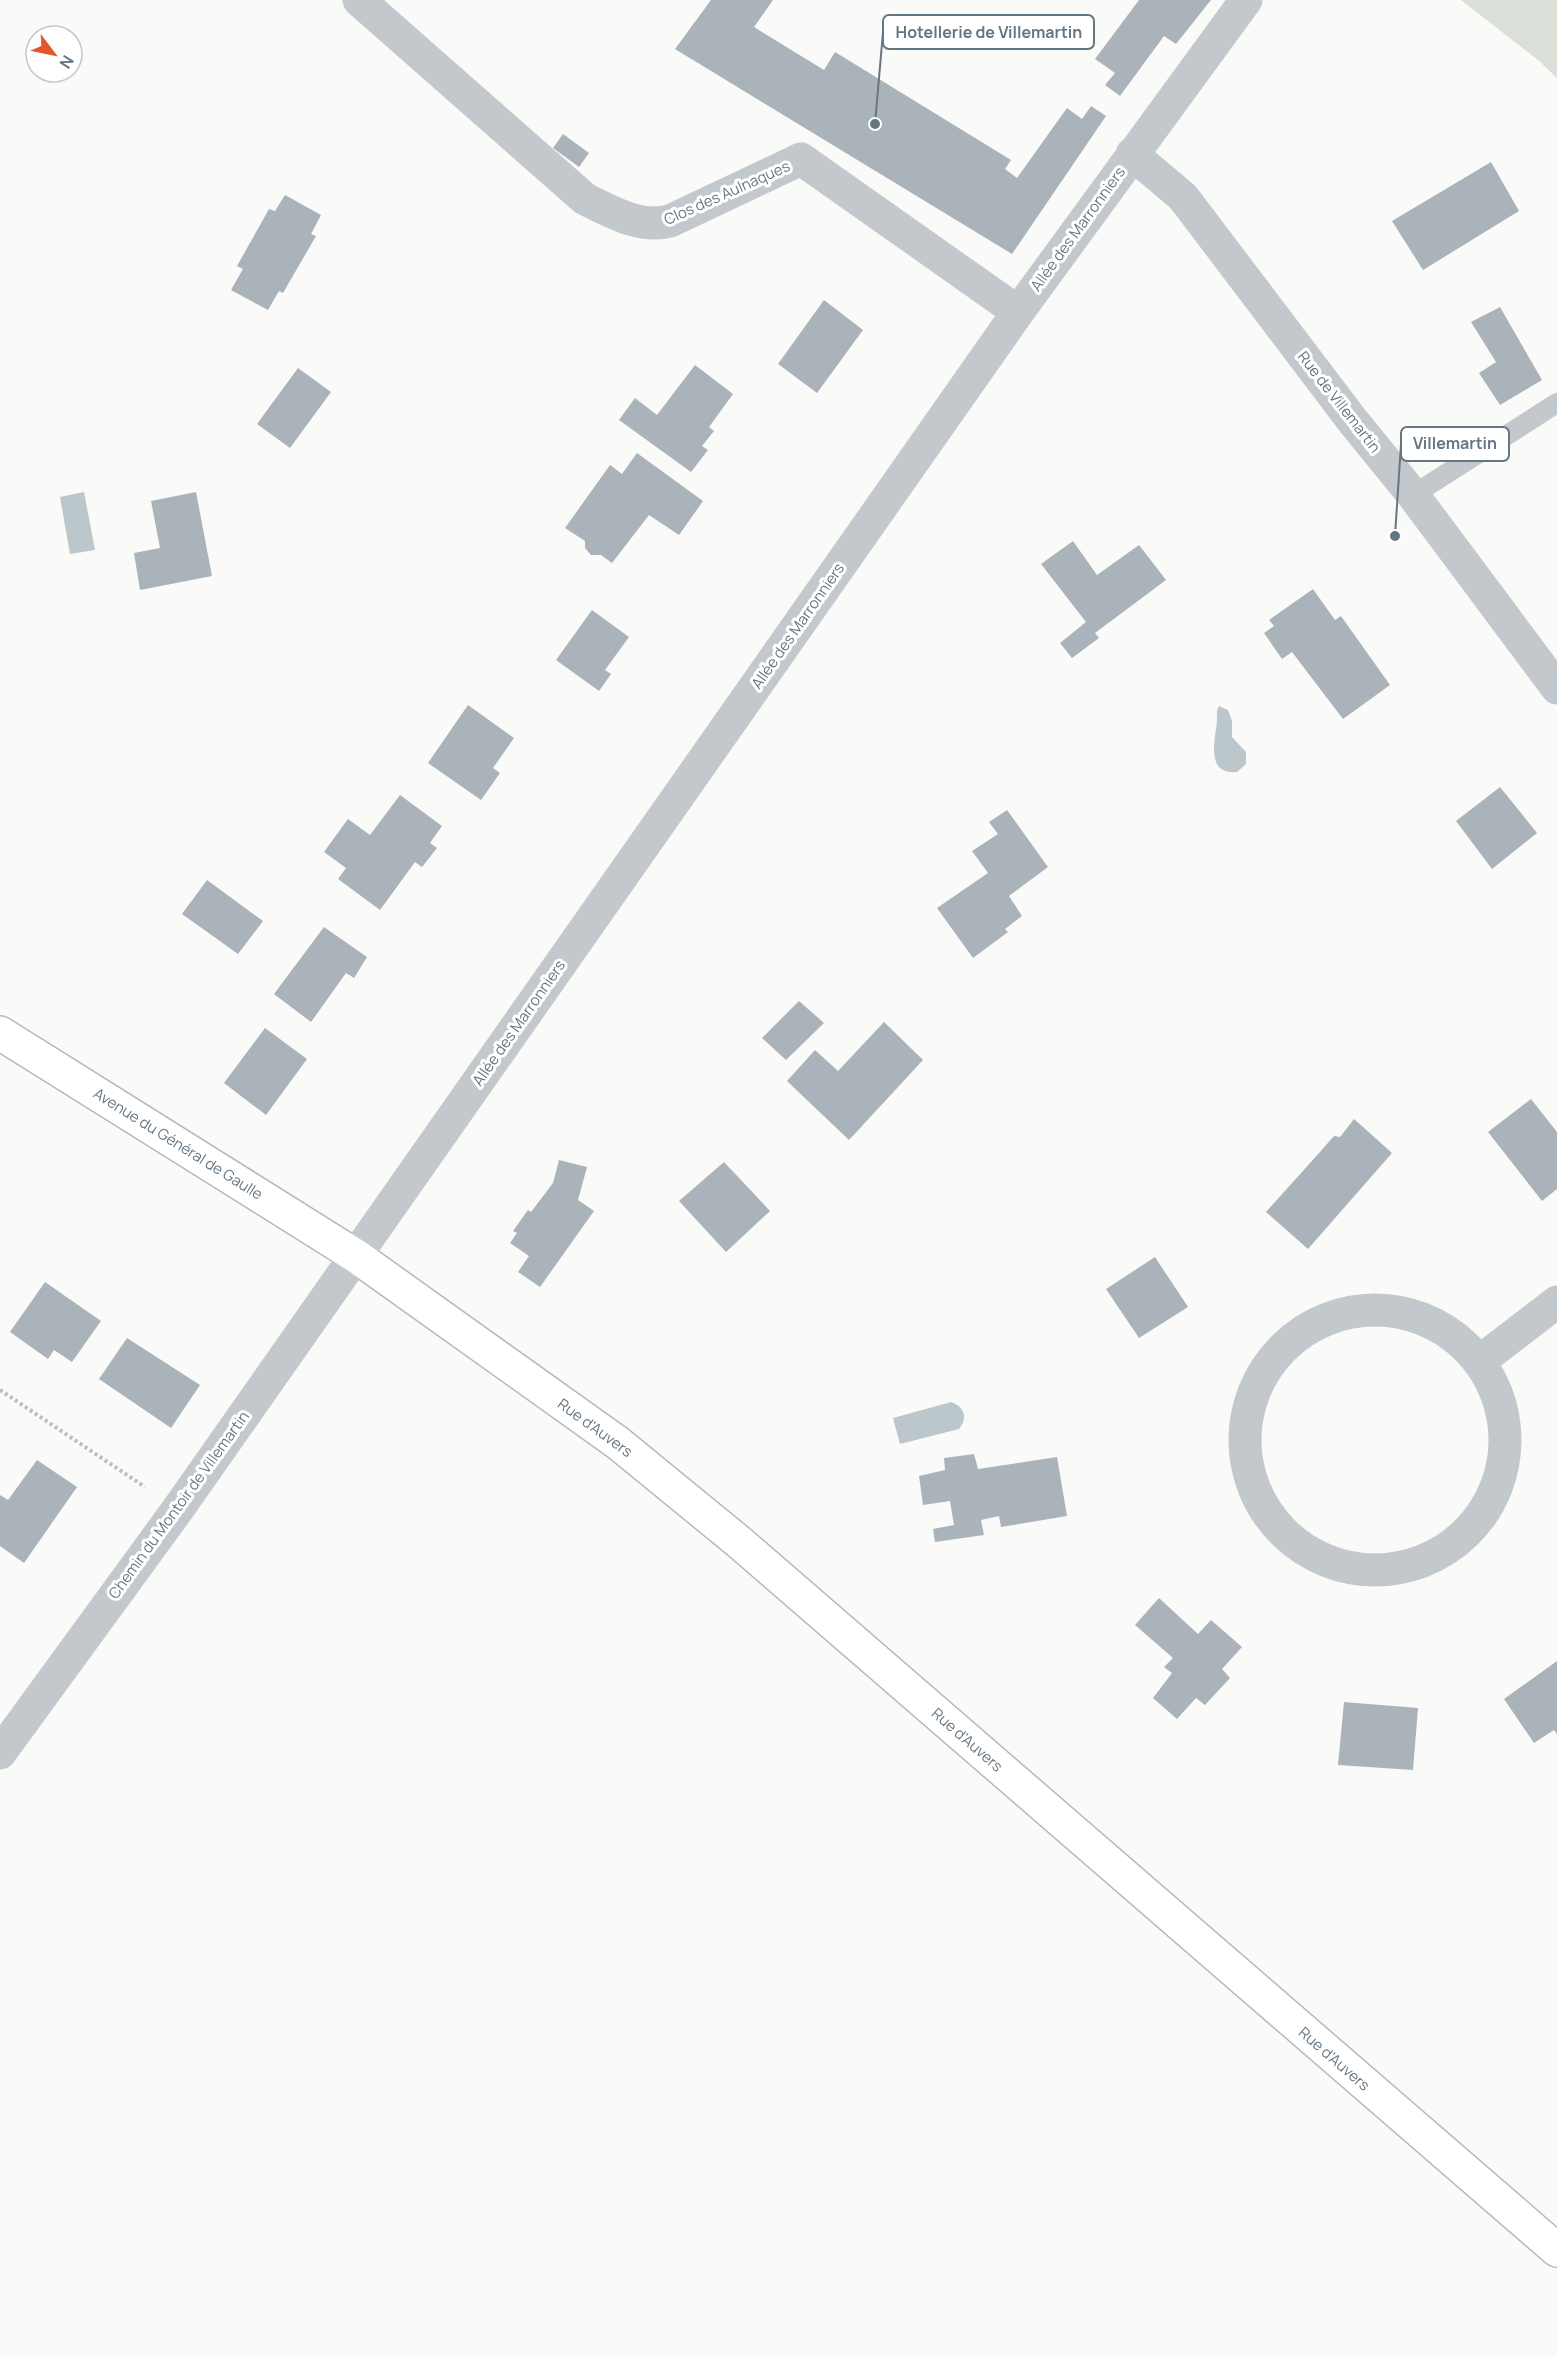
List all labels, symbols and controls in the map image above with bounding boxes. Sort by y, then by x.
callout: Hotellerie de Villemartin [883,15,1094,49]
text: Hotellerie de Villemartin [896,21,1082,43]
north arrow [24,24,84,84]
text: N [54,51,79,73]
street label: Clos des Aulnaques [660,155,793,230]
street label: Allée des Marronniers [1025,162,1130,295]
street label: Rue de Villemartin [1293,347,1386,457]
callout: Villemartin [1401,427,1509,461]
text: Villemartin [1413,432,1497,454]
street label: Allée des Marronniers [746,559,849,693]
street label: Allée des Marronniers [467,956,570,1090]
street label: Avenue du Général de Gaulle [90,1083,267,1205]
street label: Rue d'Auvers [554,1393,637,1462]
street label: Chemin du Montoir de Villemartin [103,1407,254,1603]
street label: Rue d'Auvers [927,1703,1007,1776]
street label: Rue d'Auvers [1294,2022,1374,2095]

